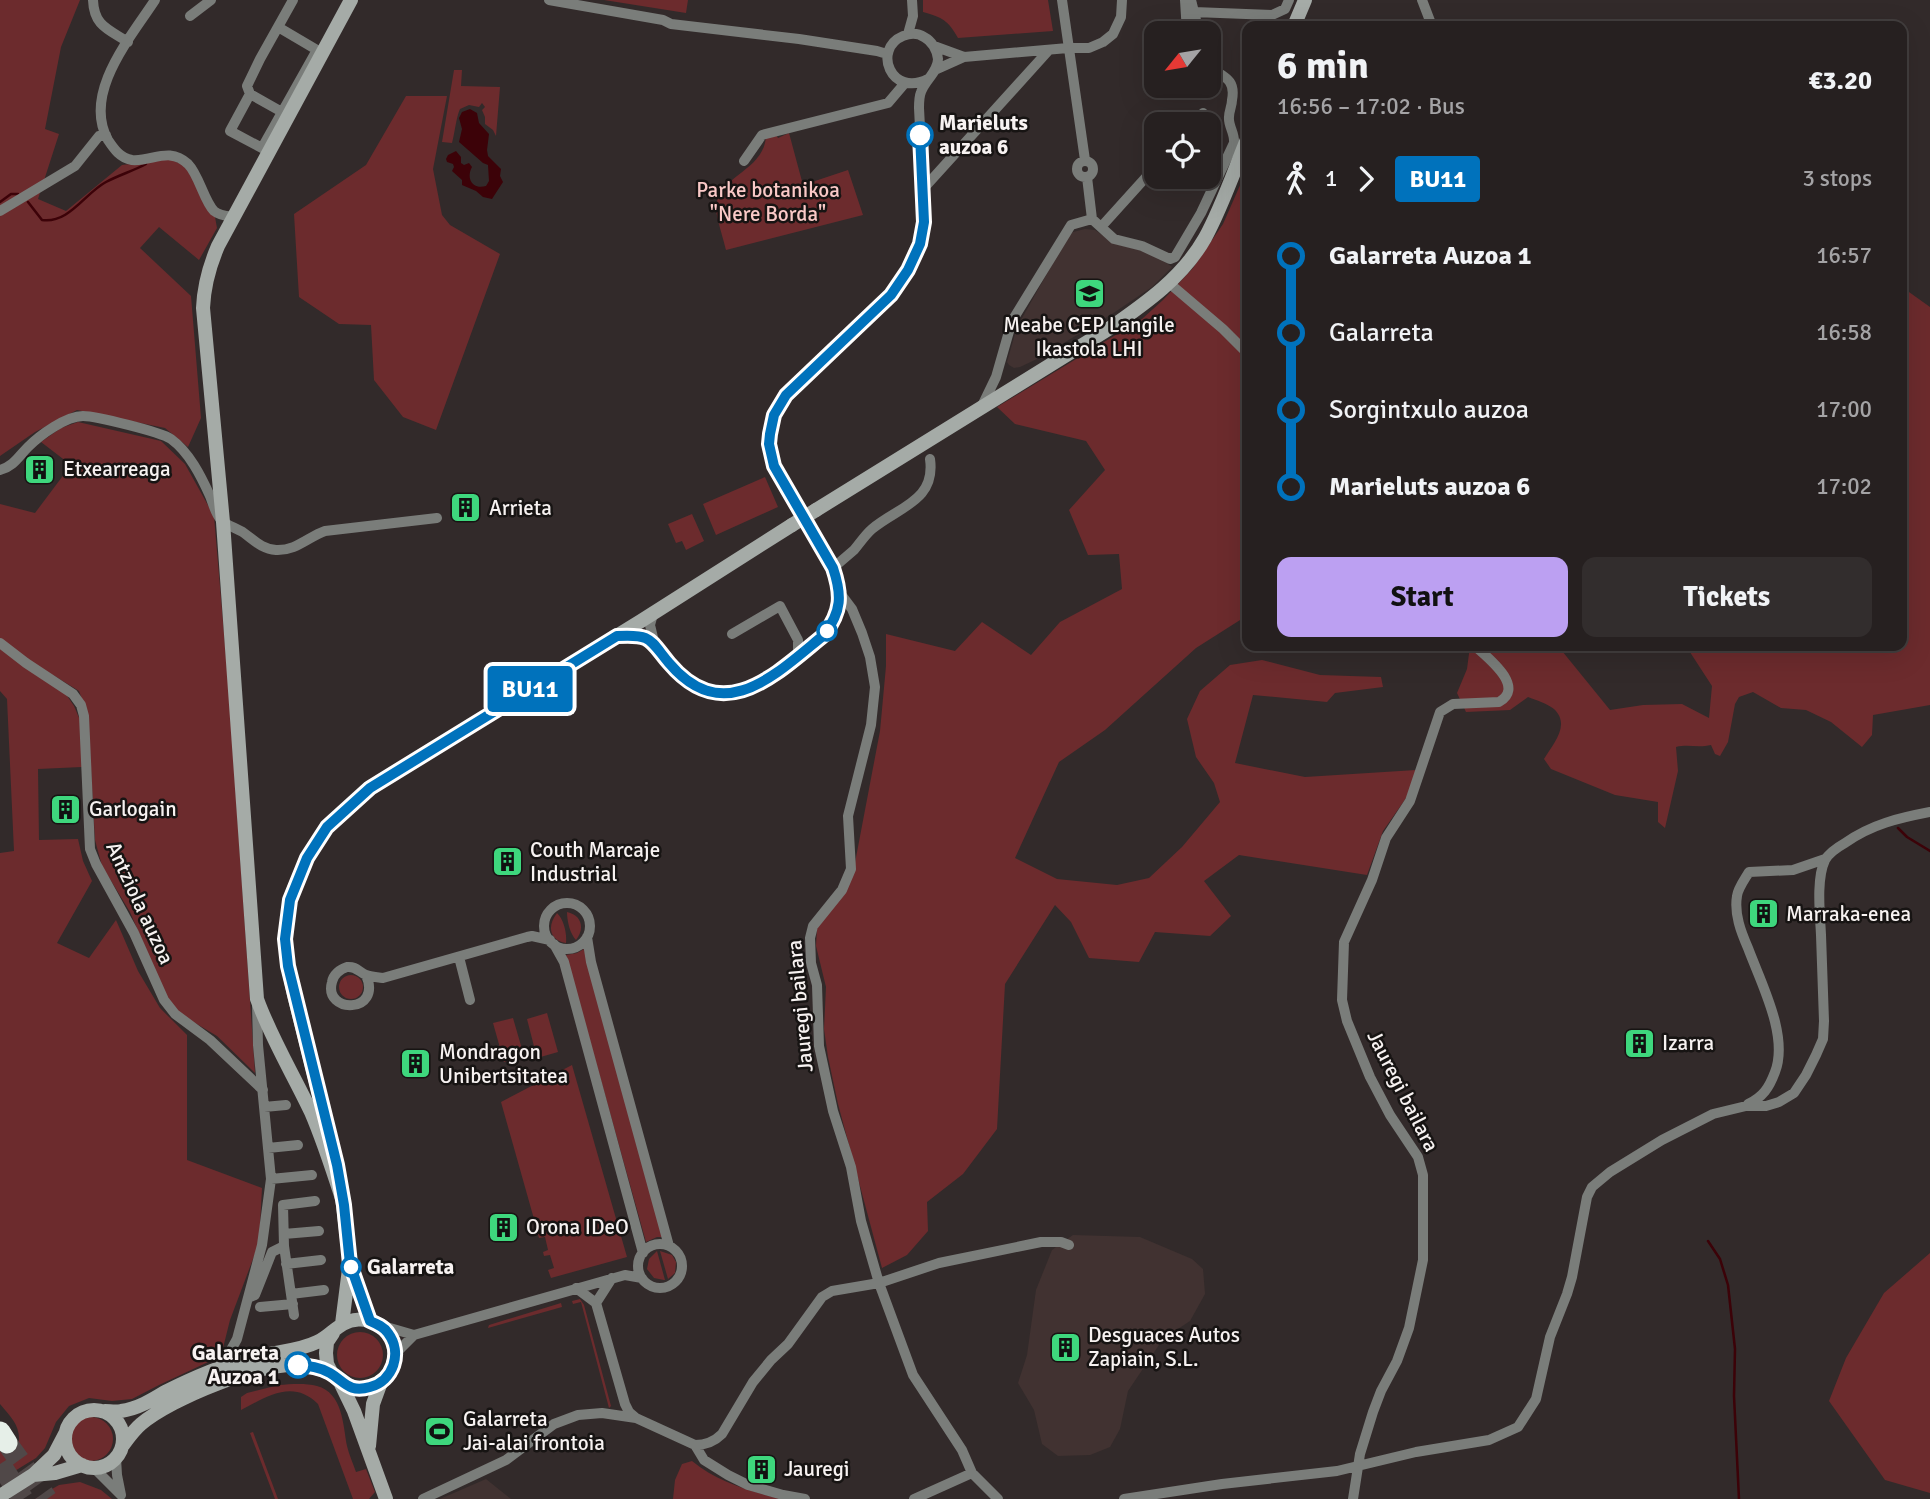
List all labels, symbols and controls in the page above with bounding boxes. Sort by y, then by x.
north arrow [1144,21,1222,98]
map controls [1144,21,1221,189]
text: 6 min [1277,42,1369,89]
text: €3.20 [1808,65,1872,97]
text: 16:56 – 17:02 · Bus [1277,92,1465,121]
place label: Marieluts auzoa 6 [939,110,1028,160]
button: locate [1144,112,1221,189]
marker: Marieluts auzoa 6 [907,122,933,148]
icon: walk [1277,160,1315,198]
icon: forward [1347,160,1385,198]
text: 1 [1325,164,1337,193]
text: BU11 [1409,164,1466,194]
text: 3 stops [1802,164,1872,193]
park label: Parke botanikoa "Nere Borda" [696,177,840,227]
text: Galarreta Auzoa 1 [1329,240,1532,272]
text: 16:57 [1816,241,1872,270]
school or university icon: Meabe CEP Langile Ikastola LHI [1072,276,1106,310]
place label: Meabe CEP Langile Ikastola LHI [1003,312,1175,362]
text: Galarreta [1329,317,1434,349]
text: 16:58 [1816,318,1872,347]
text: Sorgintxulo auzoa [1329,394,1529,426]
text: 17:00 [1816,395,1872,424]
building icon: Etxearreaga [23,452,57,486]
place label: Etxearreaga [63,456,171,482]
text: Marieluts auzoa 6 [1329,471,1530,503]
text: 17:02 [1816,472,1872,501]
building icon: Arrieta [449,491,483,525]
place label: Arrieta [489,495,552,521]
button: Start [1277,557,1568,637]
button: Tickets [1582,557,1872,637]
unlabelled marker [817,621,837,641]
line badge: BU11 [481,666,579,712]
text: BU11 [502,674,558,704]
building icon: Garlogain [49,792,83,826]
place label: Garlogain [89,796,177,822]
place label: Couth Marcaje Industrial [530,837,660,887]
street label: Antziola auzoa [100,838,180,968]
building icon: Couth Marcaje Industrial [490,845,524,879]
building icon: Marraka-enea [1746,897,1780,931]
place label: Marraka-enea [1786,901,1911,927]
street label: Jauregi bailara [781,939,819,1073]
street label: Jauregi bailara [1361,1026,1445,1156]
building icon: Izarra [1622,1026,1656,1060]
place label: Izarra [1662,1030,1714,1056]
place label: Mondragon Unibertsitatea [439,1039,568,1089]
building icon: Mondragon Unibertsitatea [399,1047,433,1081]
building icon: Orona IDeO [486,1210,520,1244]
place label: Orona IDeO [526,1214,629,1240]
place label: Galarreta [367,1254,455,1280]
marker: Galarreta [341,1257,361,1277]
place label: Desguaces Autos Zapiain, S.L. [1088,1322,1240,1372]
building icon: Desguaces Autos Zapiain, S.L. [1048,1330,1082,1364]
place label: Galarreta Auzoa 1 [192,1340,279,1390]
marker: Galarreta Auzoa 1 [285,1352,311,1378]
place label: Galarreta Jai-alai frontoia [463,1406,605,1456]
sports icon: Galarreta Jai-alai frontoia [423,1414,457,1448]
building icon: Jauregi [744,1452,778,1486]
place label: Jauregi [784,1456,850,1482]

